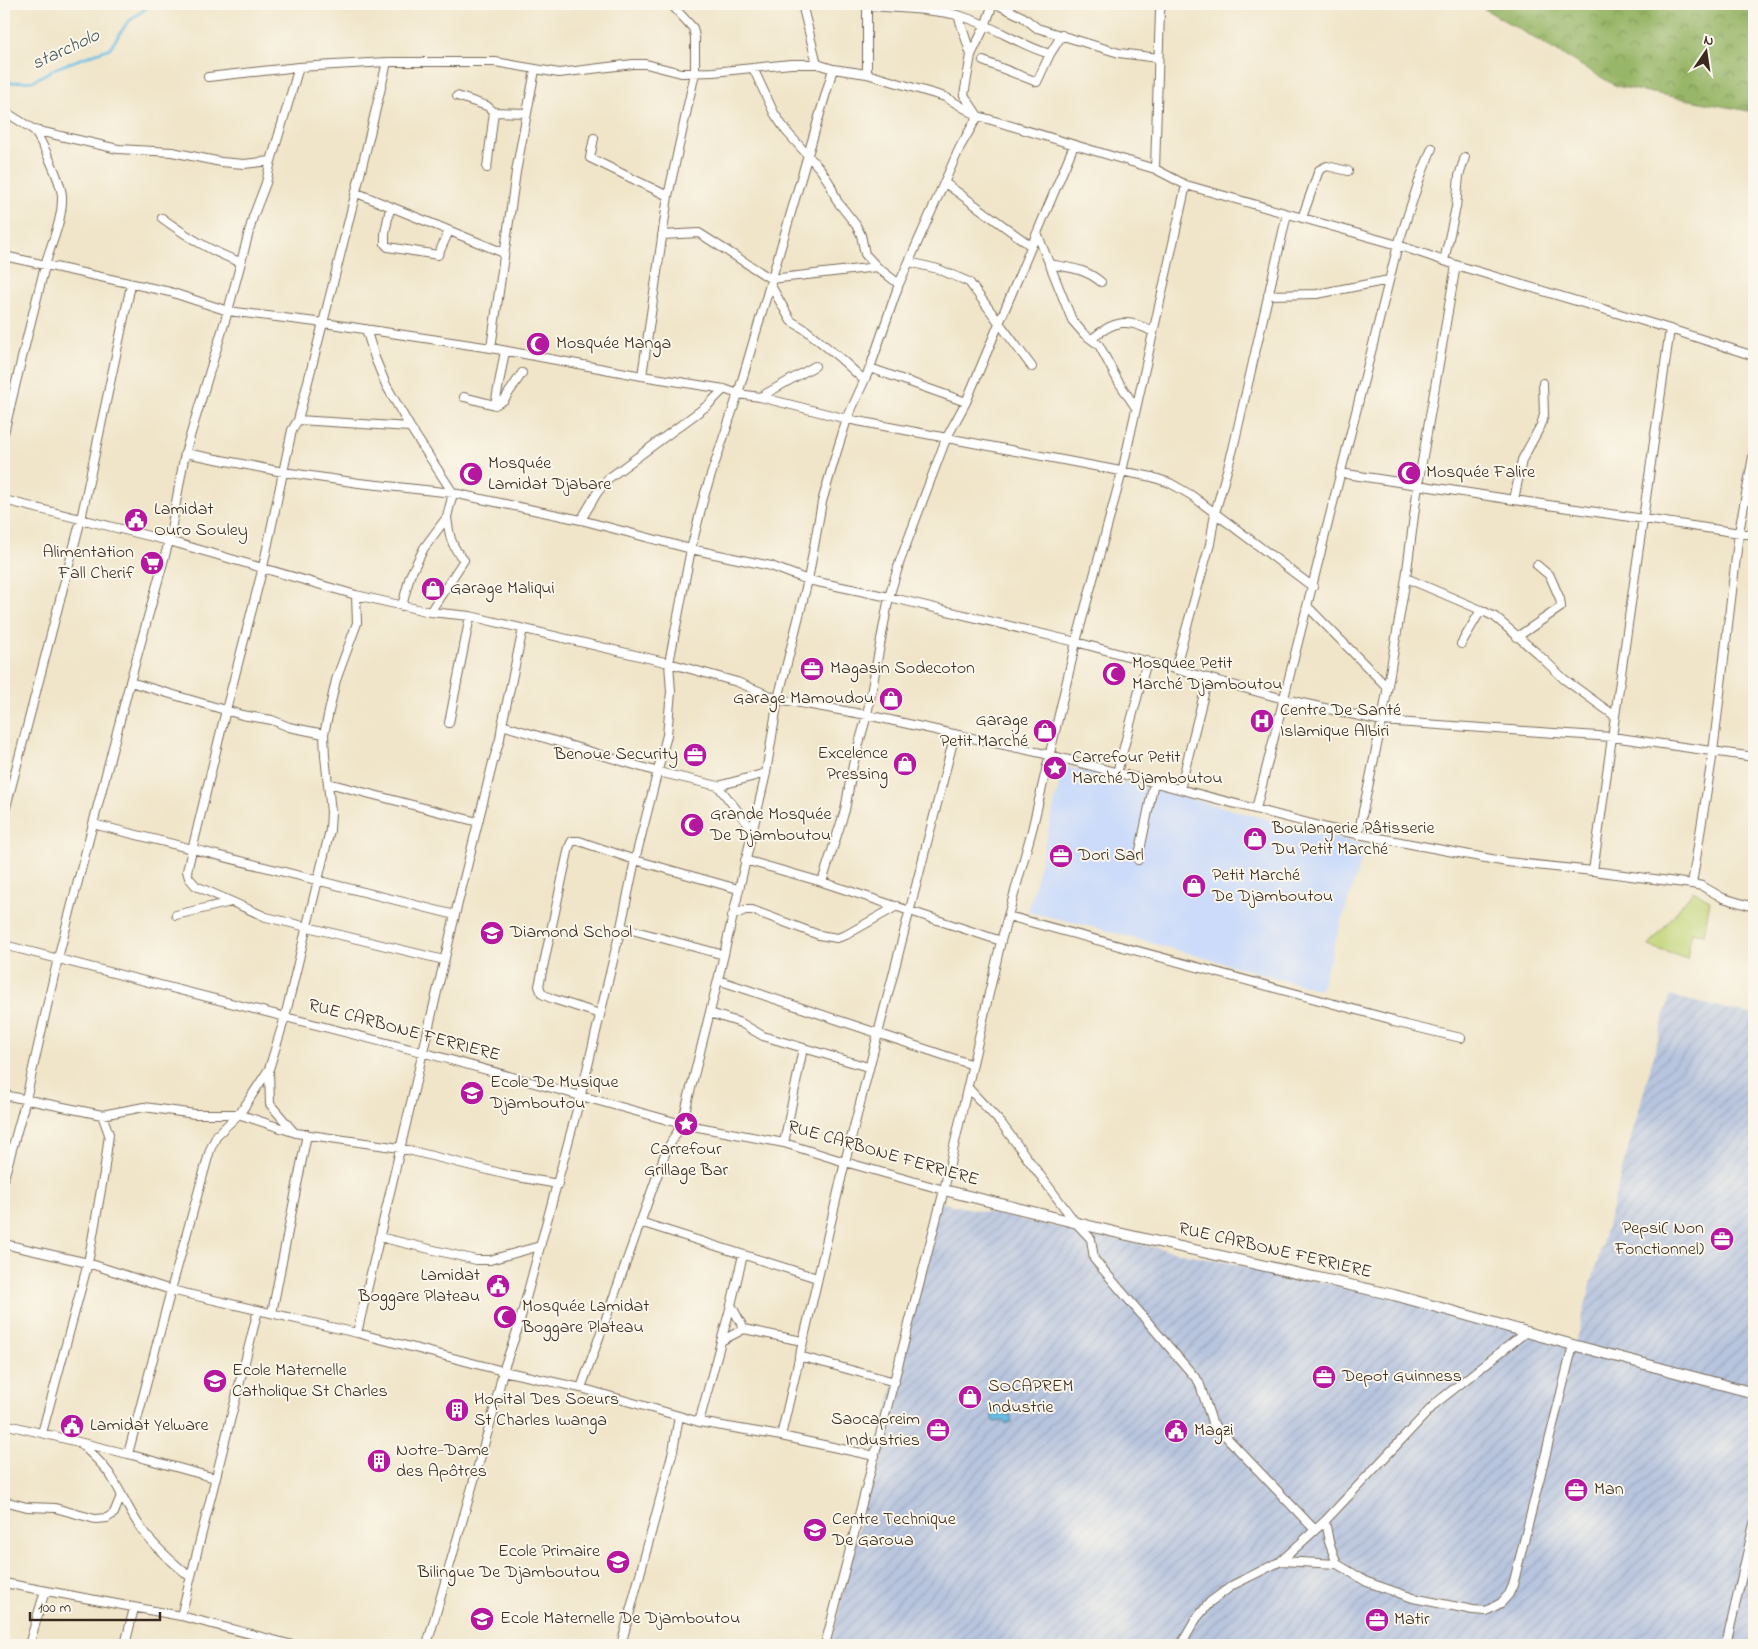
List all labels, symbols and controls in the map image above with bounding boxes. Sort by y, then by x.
water label: starcholo [28,22,105,77]
north arrow [1680,28,1730,78]
text: N [1702,30,1716,52]
mosque icon: Mosquée Manga [525,331,551,357]
place label: Mosquée Manga [556,331,671,358]
place label: Mosquée Lamidat Djabare [488,451,612,498]
mosque icon: Mosquée Falire [1396,460,1422,486]
place label: Mosquée Falire [1426,460,1536,486]
mosque icon: Mosquée Lamidat Djabare [458,461,484,487]
place label: Lamidat Ouro Souley [154,497,248,544]
public building icon: Lamidat Ouro Souley [123,507,149,533]
place label: Alimentation Fall Cherif [42,540,135,587]
supermarket icon: Alimentation Fall Cherif [139,550,165,576]
shop icon: Garage Maliqui [420,576,446,602]
place label: Garage Maliqui [450,576,555,603]
place label: Mosquee Petit Marché Djamboutou [1132,651,1283,698]
office icon: Magasin Sodecoton [799,656,825,682]
place label: Magasin Sodecoton [830,656,975,683]
mosque icon: Mosquee Petit Marché Djamboutou [1101,661,1127,687]
place label: Garage Mamoudou [733,686,874,713]
shop icon: Garage Mamoudou [878,686,904,712]
place label: Centre De Santé Islamique Albiri [1280,698,1402,745]
place label: Garage Petit Marché [940,708,1029,755]
hospital icon: Centre De Santé Islamique Albiri [1249,708,1275,734]
shop icon: Garage Petit Marché [1032,718,1058,744]
place label: Excelence Pressing [817,741,889,789]
place label: Benoue Security [553,742,678,768]
office icon: Benoue Security [682,742,708,768]
place label: Carrefour Petit Marché Djamboutou [1072,745,1223,792]
shop icon: Excelence Pressing [892,751,918,777]
place icon: Carrefour Petit Marché Djamboutou [1042,755,1068,781]
place label: Grande Mosquée De Djamboutou [709,802,832,849]
mosque icon: Grande Mosquée De Djamboutou [679,812,705,838]
place label: Boulangerie Pâtisserie Du Petit Marché [1271,816,1435,863]
shop icon: Boulangerie Pâtisserie Du Petit Marché [1242,826,1268,852]
office icon: Dori Sarl [1048,843,1074,869]
place label: Dori Sarl [1077,843,1144,869]
place label: Petit Marché De Djamboutou [1211,863,1333,910]
shop icon: Petit Marché De Djamboutou [1181,873,1207,899]
school or university icon: Diamond School [479,920,505,946]
place label: Diamond School [509,920,632,946]
street label: RUE CARBONE FERRIERE [305,993,503,1069]
place label: Ecole De Musique Djamboutou [489,1070,619,1117]
school or university icon: Ecole De Musique Djamboutou [459,1080,485,1106]
place icon: Carrefour Grillage Bar [673,1111,699,1137]
street label: RUE CARBONE FERRIERE [784,1114,982,1194]
place label: Carrefour Grillage Bar [644,1137,728,1185]
street label: RUE CARBONE FERRIERE [1176,1216,1374,1286]
place label: Pepsi( Non Fonctionnel) [1614,1216,1704,1263]
office icon: Pepsi( Non Fonctionnel) [1709,1226,1735,1252]
place label: Lamidat Boggare Plateau [357,1263,480,1311]
public building icon: Lamidat Boggare Plateau [485,1273,511,1299]
place label: Mosquée Lamidat Boggare Plateau [521,1294,649,1342]
mosque icon: Mosquée Lamidat Boggare Plateau [492,1304,518,1330]
place label: Ecole Maternelle Catholique St Charles [232,1358,388,1405]
office icon: Depot Guinness [1311,1364,1337,1390]
place label: Depot Guinness [1341,1364,1462,1390]
school or university icon: Ecole Maternelle Catholique St Charles [202,1368,228,1394]
place label: SOCAPREM Industrie [988,1374,1073,1421]
shop icon: SOCAPREM Industrie [957,1384,983,1410]
place label: Hopital Des Soeurs St Charles Iwanga [474,1387,619,1435]
building icon: Hopital Des Soeurs St Charles Iwanga [444,1397,470,1423]
place label: Saocapreim Industries [831,1407,920,1454]
public building icon: Lamidat Yelware [59,1413,85,1439]
place label: Lamidat Yelware [90,1413,209,1439]
office icon: Saocapreim Industries [925,1417,951,1443]
public building icon: Magzi [1163,1418,1189,1444]
place label: Magzi [1194,1418,1234,1445]
place label: Notre-Dame des Apôtres [396,1438,490,1485]
building icon: Notre-Dame des Apôtres [366,1448,392,1474]
office icon: Man [1563,1477,1589,1503]
place label: Man [1594,1477,1624,1503]
place label: Centre Technique De Garoua [831,1507,957,1554]
school or university icon: Centre Technique De Garoua [802,1517,828,1543]
place label: Ecole Primaire Bilingue De Djamboutou [417,1539,601,1587]
school or university icon: Ecole Primaire Bilingue De Djamboutou [605,1549,631,1575]
scale bar [30,1589,160,1621]
text: 100 m [38,1597,71,1619]
school or university icon: Ecole Maternelle De Djamboutou [469,1606,495,1632]
place label: Ecole Maternelle De Djamboutou [500,1606,740,1632]
office icon: Matir [1364,1607,1390,1633]
place label: Matir [1394,1607,1430,1633]

